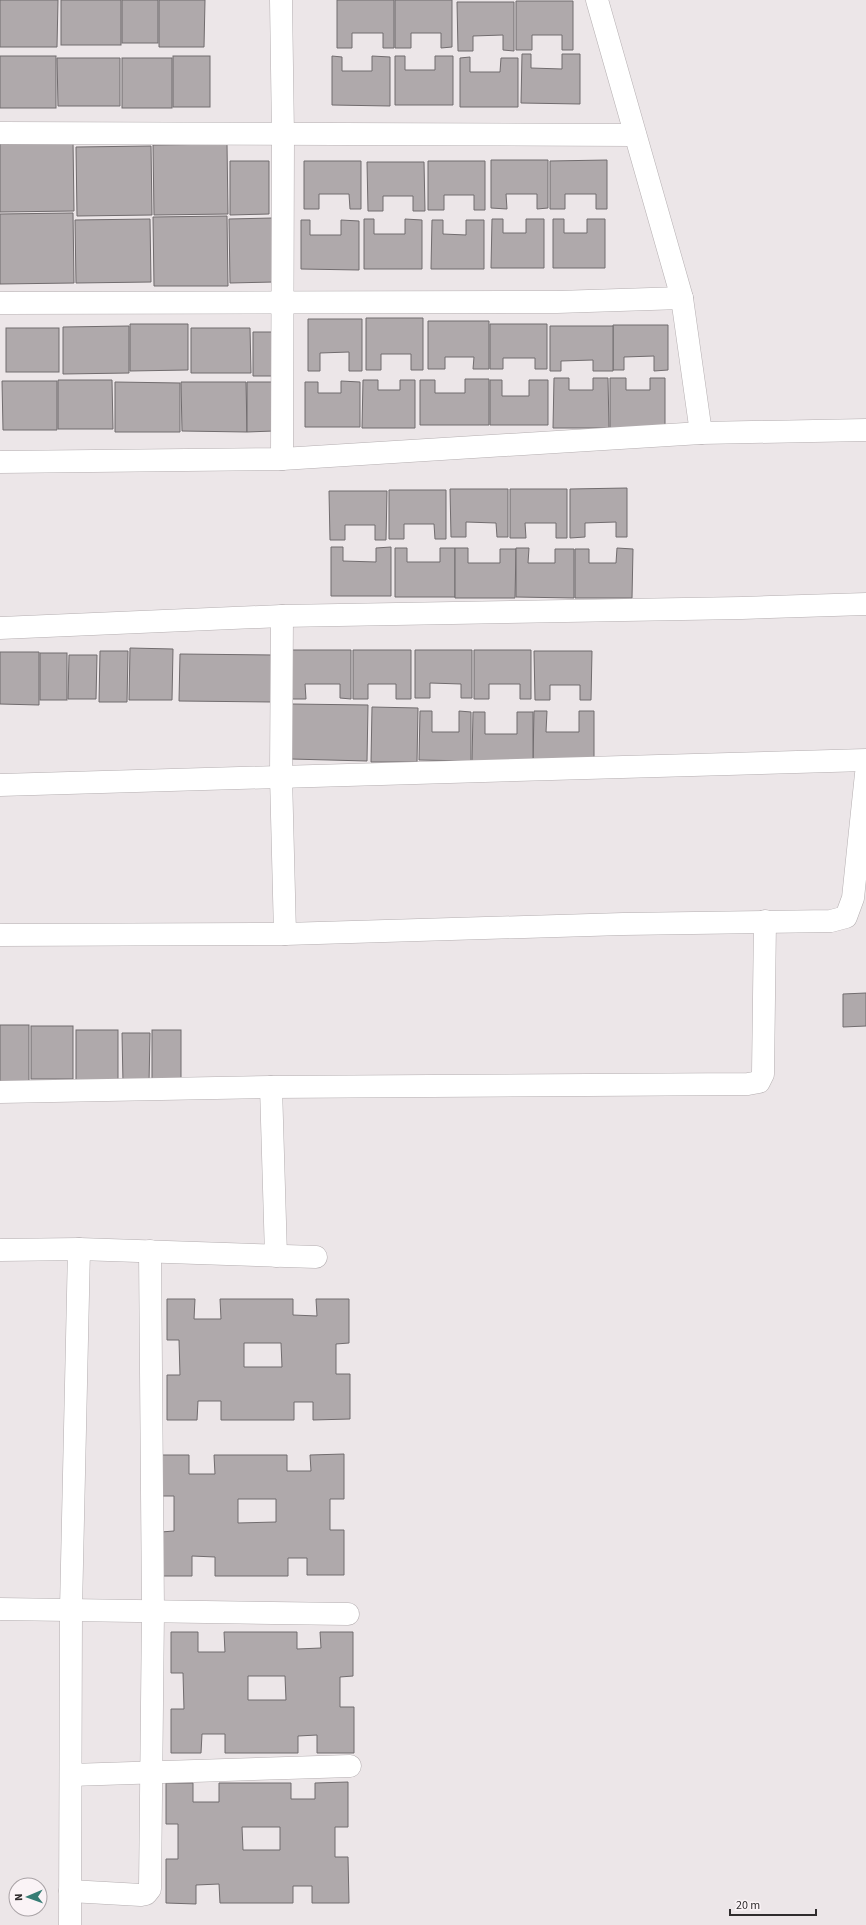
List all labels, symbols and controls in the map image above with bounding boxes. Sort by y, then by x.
north arrow [8,1877,48,1917]
scale bar [730,1891,816,1917]
text: N [11,1893,26,1901]
text: 20 m [736,1897,760,1914]

